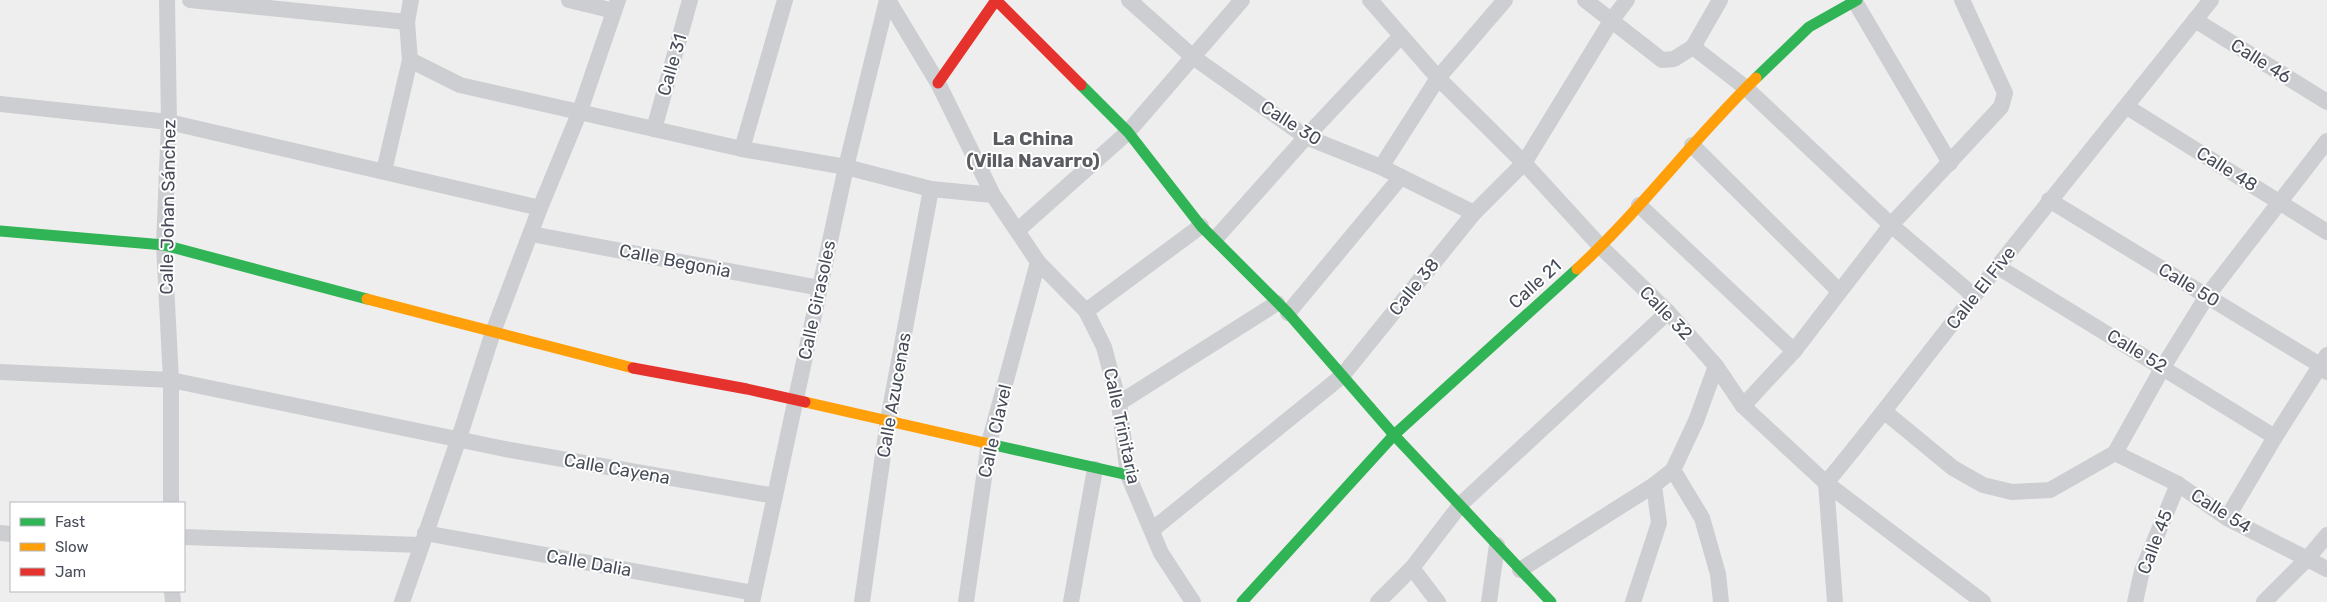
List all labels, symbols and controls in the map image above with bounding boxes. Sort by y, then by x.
street label: Calle 31 [653,32,691,98]
street label: Calle 46 [2227,34,2295,88]
street label: Calle 30 [1257,96,1325,150]
street label: Calle Johan Sánchez [155,119,181,295]
district label: La China (Villa Navarro) [966,127,1100,172]
street label: Calle 48 [2192,142,2262,196]
street label: Calle Girasoles [794,238,840,362]
street label: Calle Begonia [617,239,733,283]
street label: Calle El Five [1942,242,2020,334]
street label: Calle 38 [1384,254,1444,320]
street label: Calle 21 [1504,255,1566,313]
street label: Calle 50 [2154,258,2224,312]
street label: Calle 32 [1635,281,1697,345]
street label: Calle 52 [2103,324,2171,378]
street label: Calle Azucenas [872,331,916,459]
street label: Calle Trinitaria [1099,366,1145,486]
street label: Calle Clavel [974,382,1016,480]
street label: Calle Cayena [562,449,672,489]
street label: Calle 54 [2187,484,2255,538]
legend [10,502,185,592]
street label: Calle 45 [2133,507,2177,577]
text: Fast [55,513,85,531]
text: Slow [55,538,88,556]
street label: Calle Dalia [545,545,633,581]
text: Jam [55,563,86,581]

